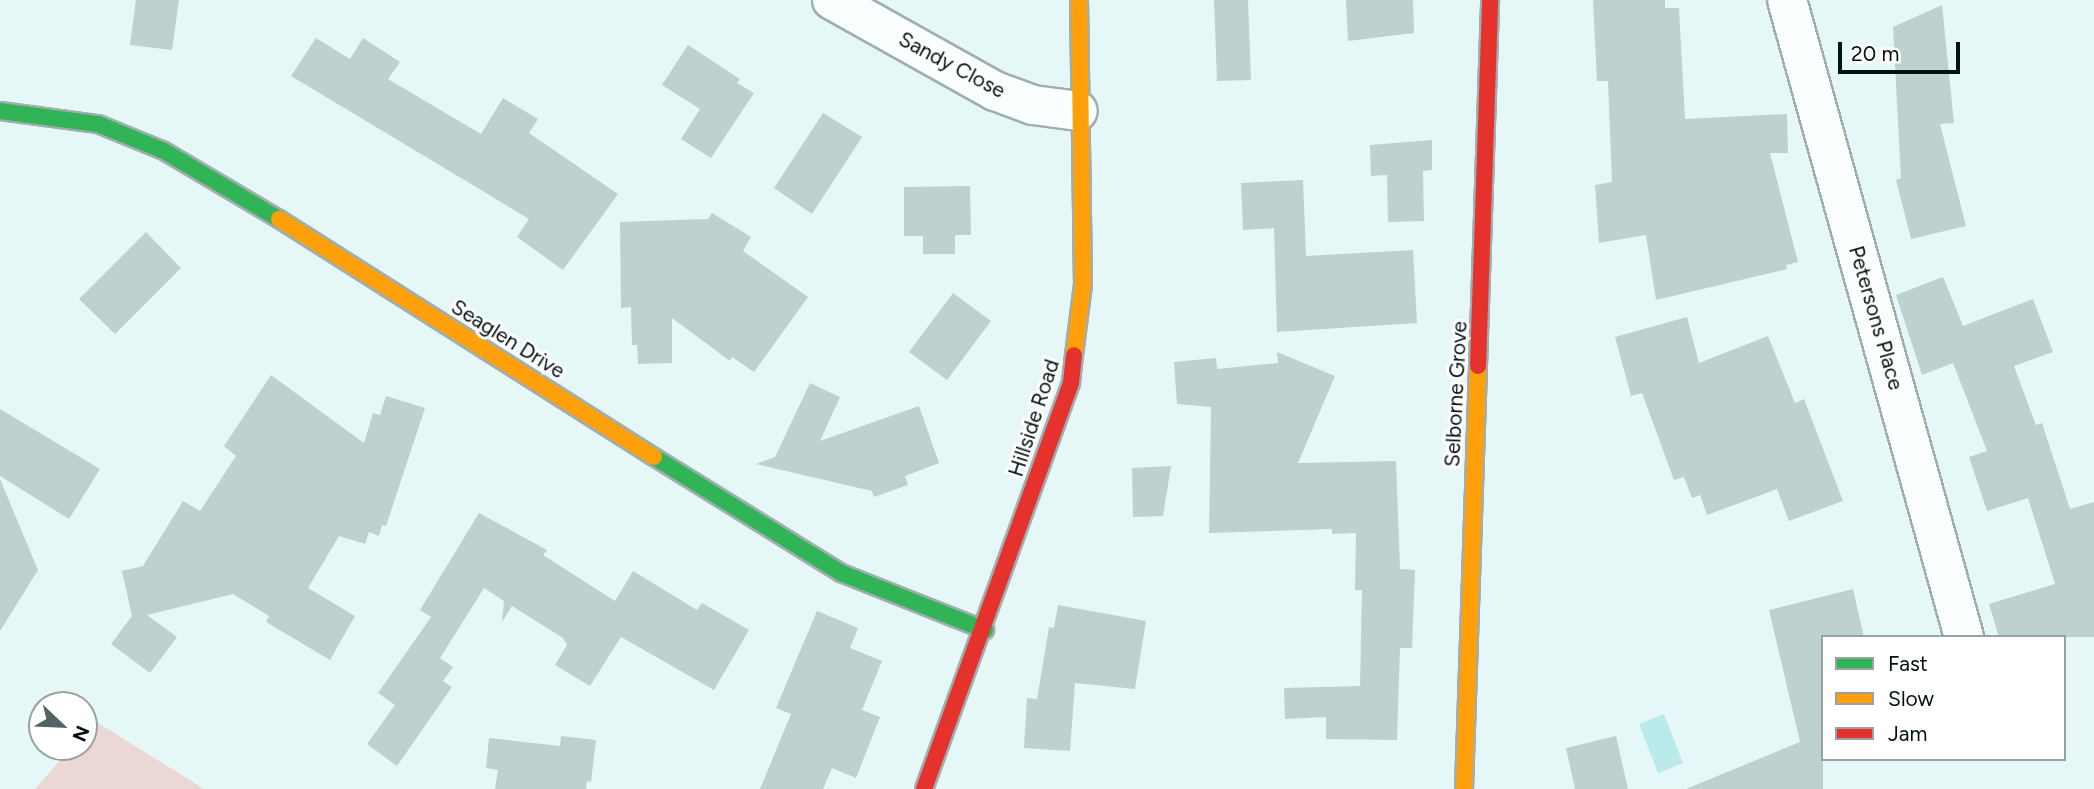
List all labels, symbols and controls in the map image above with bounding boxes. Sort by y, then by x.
street label: Sandy Close [894,26,1010,104]
scale bar [1842,28,1965,72]
text: 20 m [1851,41,1899,66]
street label: Petersons Place [1843,243,1909,393]
street label: Seaglen Drive [447,294,569,384]
street label: Selborne Grove [1440,320,1472,468]
street label: Hillside Road [1003,356,1065,480]
legend [1821,635,2066,761]
text: Fast [1888,651,1928,676]
text: Slow [1888,686,1934,711]
north arrow [28,691,98,761]
text: Jam [1888,721,1927,746]
text: N [67,722,94,745]

